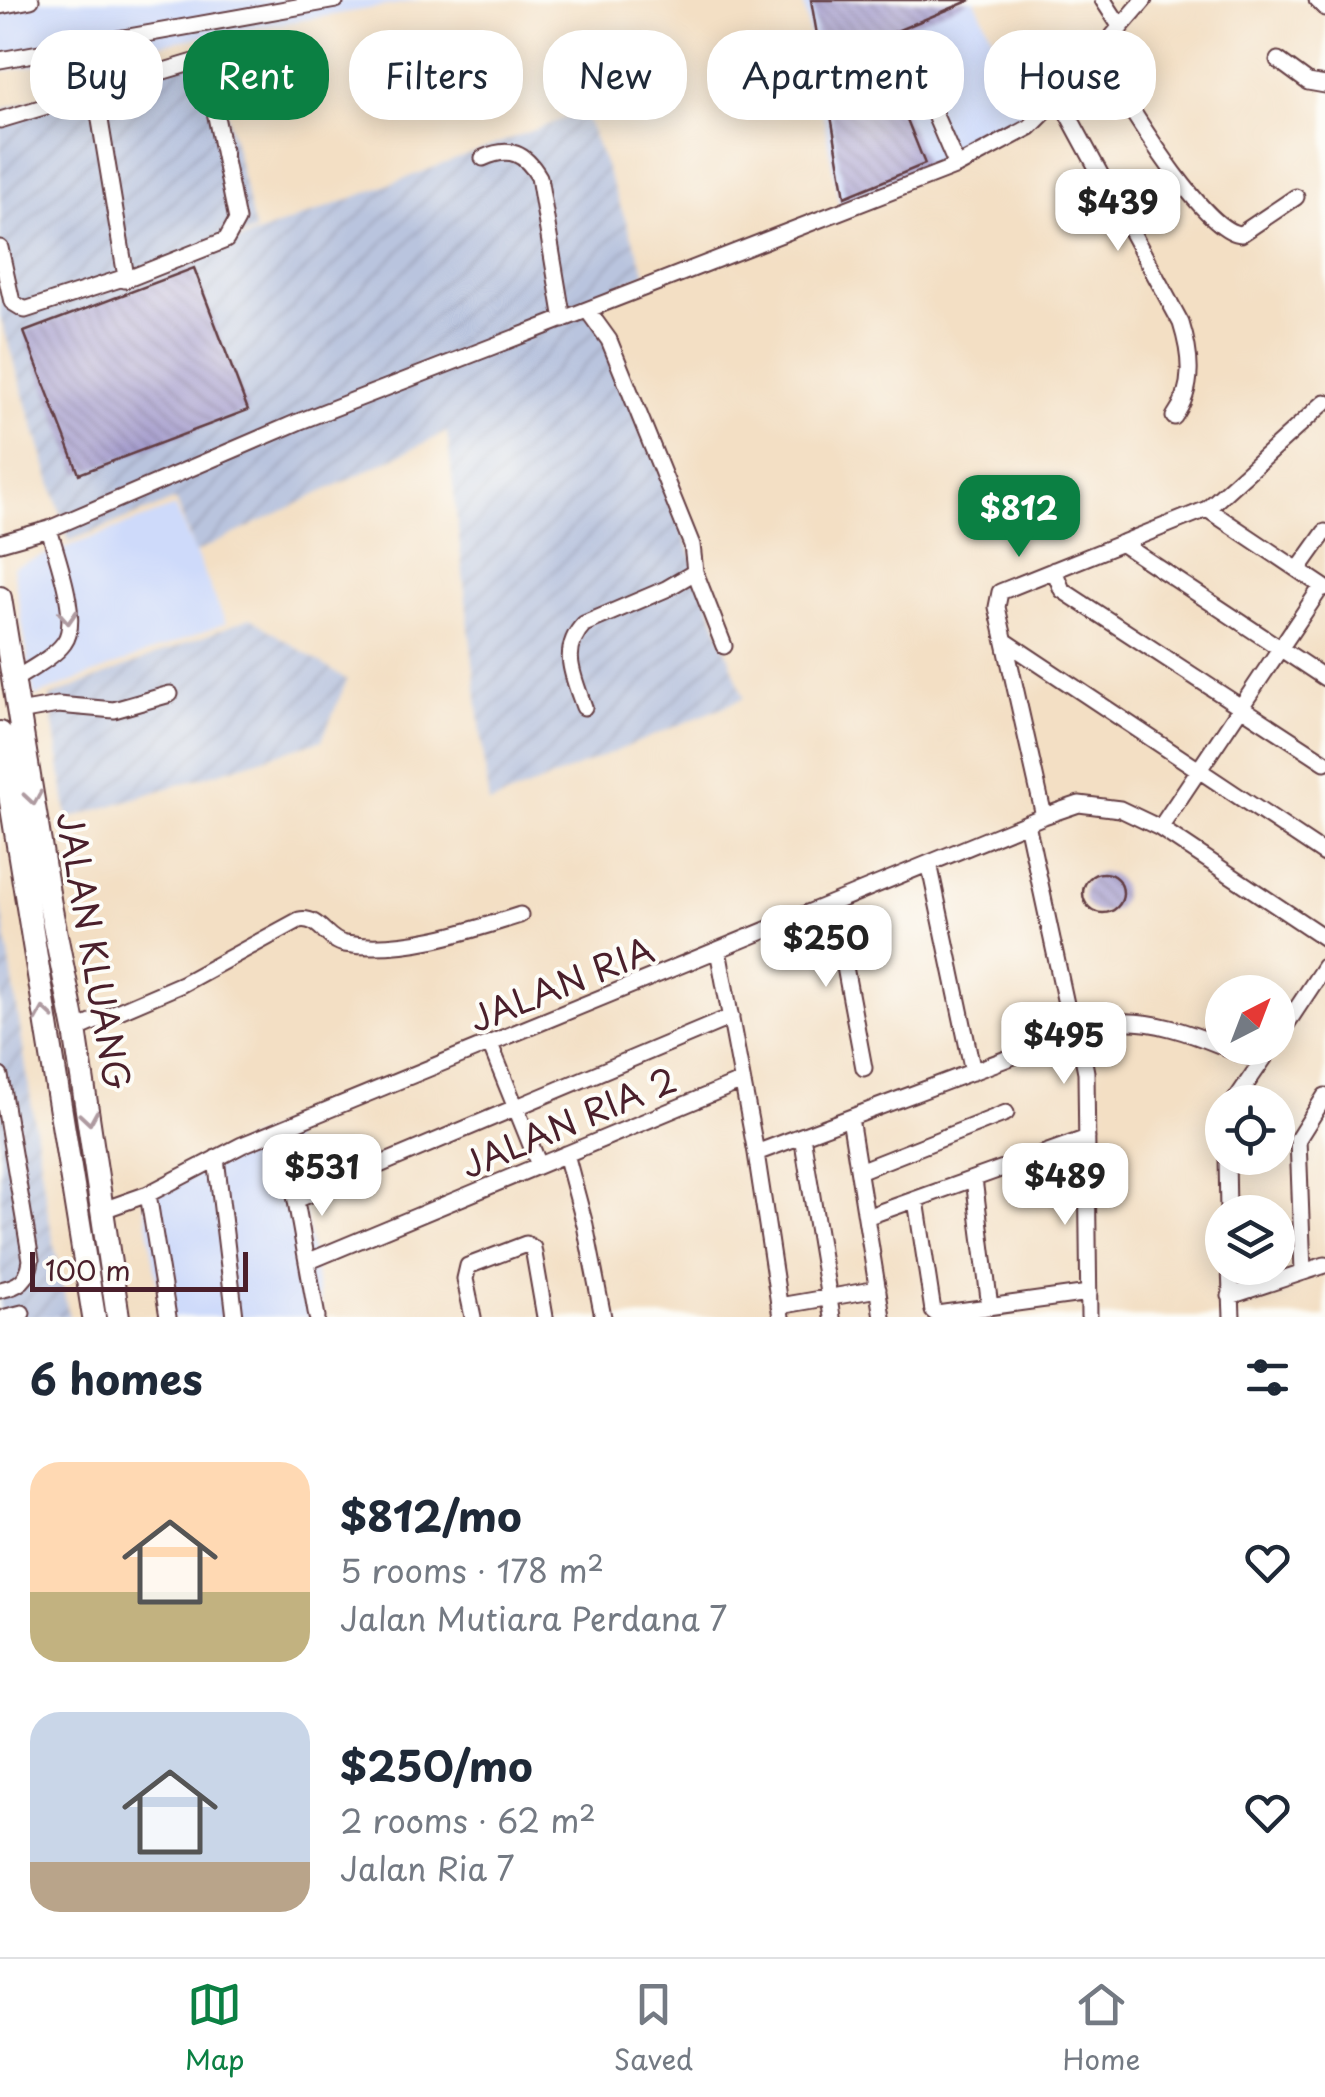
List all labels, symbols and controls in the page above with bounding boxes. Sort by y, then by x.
chip: Buy [30,30,163,120]
chip: Rent [183,30,329,120]
chip: Filters [349,30,523,120]
chip: New [543,30,687,120]
chip: Apartment [707,30,964,120]
chip: House [984,30,1156,120]
pin: $439 [1059,169,1177,254]
text: $439 [1077,177,1159,225]
pin: $812 [960,475,1078,560]
text: $812 [980,483,1058,531]
one-way arrow [57,609,78,625]
one-way arrow [22,790,43,806]
street label: JALAN KLUANG [44,807,146,1095]
pin: $250 [767,905,885,990]
text: $250 [783,913,869,961]
street label: JALAN RIA [461,922,661,1044]
north arrow [1205,975,1295,1065]
map controls [1205,975,1295,1285]
pin: $495 [1005,1002,1123,1087]
one-way arrow [35,1005,56,1022]
text: $495 [1023,1010,1105,1058]
street label: JALAN RIA 2 [452,1052,684,1190]
button: locate [1205,1085,1295,1175]
one-way arrow [77,1110,98,1126]
pin: $531 [263,1134,381,1219]
text: $531 [284,1142,360,1190]
pin: $489 [1006,1143,1124,1228]
text: $489 [1024,1151,1106,1199]
button: layers [1205,1195,1295,1285]
scale bar [30,1247,248,1292]
text: 100 m [45,1248,131,1291]
text: 6 homes [30,1346,203,1409]
icon: filters [1240,1350,1295,1405]
text: $812/mo [340,1483,522,1546]
icon: home [110,1502,230,1622]
icon: heart [1240,1535,1295,1590]
text: 5 rooms · 178 m² [340,1546,604,1594]
text: Jalan Mutiara Perdana 7 [340,1594,727,1642]
text: $250/mo [340,1733,533,1796]
icon: home [110,1752,230,1872]
icon: heart [1240,1785,1295,1840]
text: 2 rooms · 62 m² [340,1796,596,1844]
text: Jalan Ria 7 [340,1844,514,1892]
tab: Map [185,1977,244,2080]
tab: Saved [614,1977,693,2080]
tab: Home [1062,1977,1140,2080]

